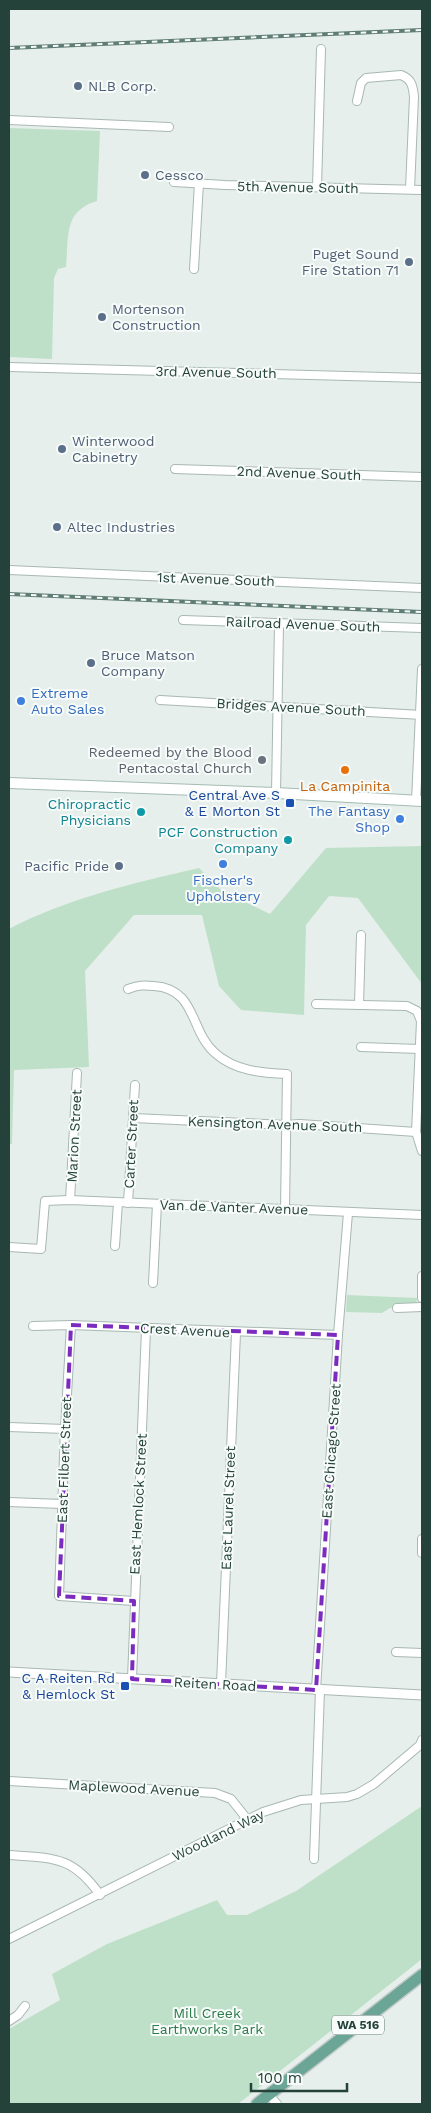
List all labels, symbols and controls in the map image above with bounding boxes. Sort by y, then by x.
place label: NLB Corp. [88,78,157,94]
marker: NLB Corp. [72,80,84,92]
place label: Cessco [155,167,204,183]
marker: Cessco [139,169,151,181]
street label: 5th Avenue South [237,178,359,196]
place label: Puget Sound Fire Station 71 [302,246,399,278]
marker: Puget Sound Fire Station 71 [403,256,415,268]
place label: Mortenson Construction [112,301,201,333]
marker: Mortenson Construction [96,311,108,323]
street label: 3rd Avenue South [155,363,277,381]
place label: Winterwood Cabinetry [72,433,154,465]
marker: Winterwood Cabinetry [56,443,68,455]
street label: 2nd Avenue South [236,463,362,483]
place label: Altec Industries [67,519,175,535]
marker: Altec Industries [51,521,63,533]
street label: 1st Avenue South [157,569,275,589]
street label: Railroad Avenue South [225,613,381,635]
place label: Bruce Matson Company [101,647,195,679]
marker: Bruce Matson Company [85,657,97,669]
place label: Extreme Auto Sales [31,685,104,717]
marker: Extreme Auto Sales [15,695,27,707]
street label: Bridges Avenue South [216,695,366,719]
place label: Redeemed by the Blood Pentacostal Church [89,744,252,776]
marker: Redeemed by the Blood Pentacostal Church [256,754,268,766]
marker: La Campinita [339,764,351,776]
place label: La Campinita [300,778,390,794]
place label: Central Ave S & E Morton St [185,787,280,819]
place label: Chiropractic Physicians [48,796,131,828]
marker: Central Ave S & E Morton St [284,797,296,809]
place label: The Fantasy Shop [308,803,391,835]
marker: Chiropractic Physicians [135,806,147,818]
marker: The Fantasy Shop [394,813,406,825]
place label: PCF Construction Company [158,824,279,856]
marker: PCF Construction Company [282,834,294,846]
place label: Pacific Pride [24,858,109,874]
marker: Fischer's Upholstery [217,858,229,870]
marker: Pacific Pride [113,860,125,872]
place label: Fischer's Upholstery [186,872,261,904]
street label: Marion Street [64,1089,84,1183]
street label: Carter Street [121,1099,141,1189]
street label: Kensington Avenue South [188,1113,362,1135]
street label: Van de Vanter Avenue [159,1196,309,1218]
street label: Crest Avenue [140,1320,230,1340]
street label: East Chicago Street [318,1383,344,1519]
street label: East Filbert Street [54,1396,74,1523]
street label: East Hemlock Street [126,1433,150,1575]
street label: East Laurel Street [218,1446,238,1570]
place label: C A Reiten Rd & Hemlock St [22,1670,115,1702]
street label: Reiten Road [173,1674,257,1694]
marker: C A Reiten Rd & Hemlock St [119,1680,131,1692]
street label: Maplewood Avenue [68,1777,200,1799]
street label: Woodland Way [169,1805,267,1864]
park label: Mill Creek Earthworks Park [151,2005,263,2037]
road number: WA 516 [332,2016,384,2034]
scale bar [251,2060,347,2092]
text: 100 m [258,2069,302,2087]

